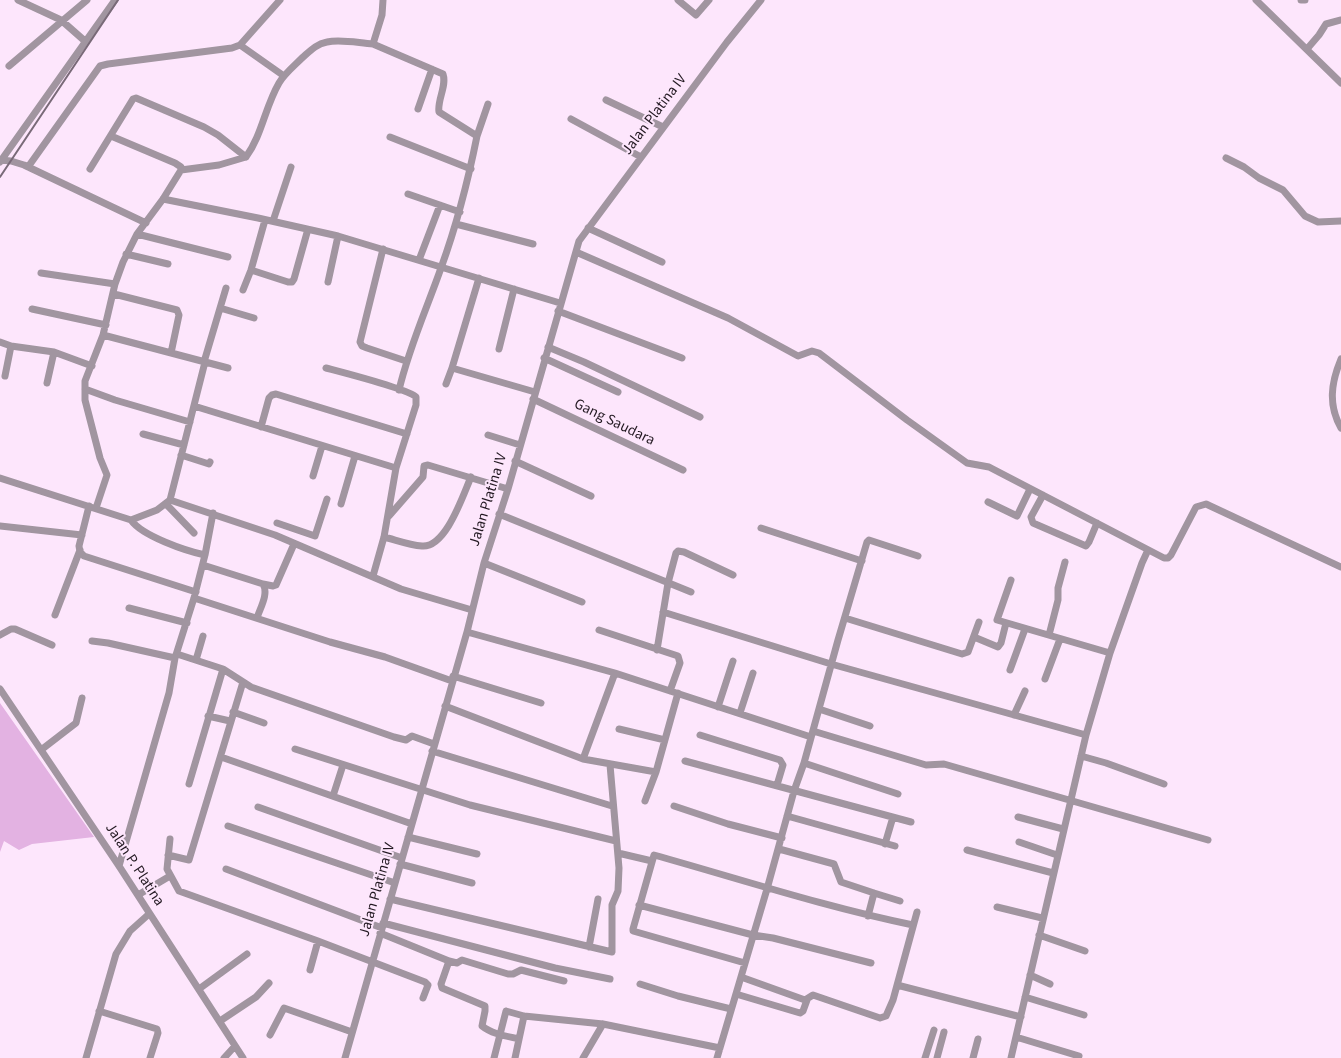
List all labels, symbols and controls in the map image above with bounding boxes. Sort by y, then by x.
street label: Jalan Platina IV [619,71,691,159]
street label: Gang Saudara [571,396,657,450]
street label: Jalan Platina IV [466,451,512,549]
street label: Jalan P. Platina [101,820,167,910]
street label: Jalan Platina IV [356,841,400,939]

